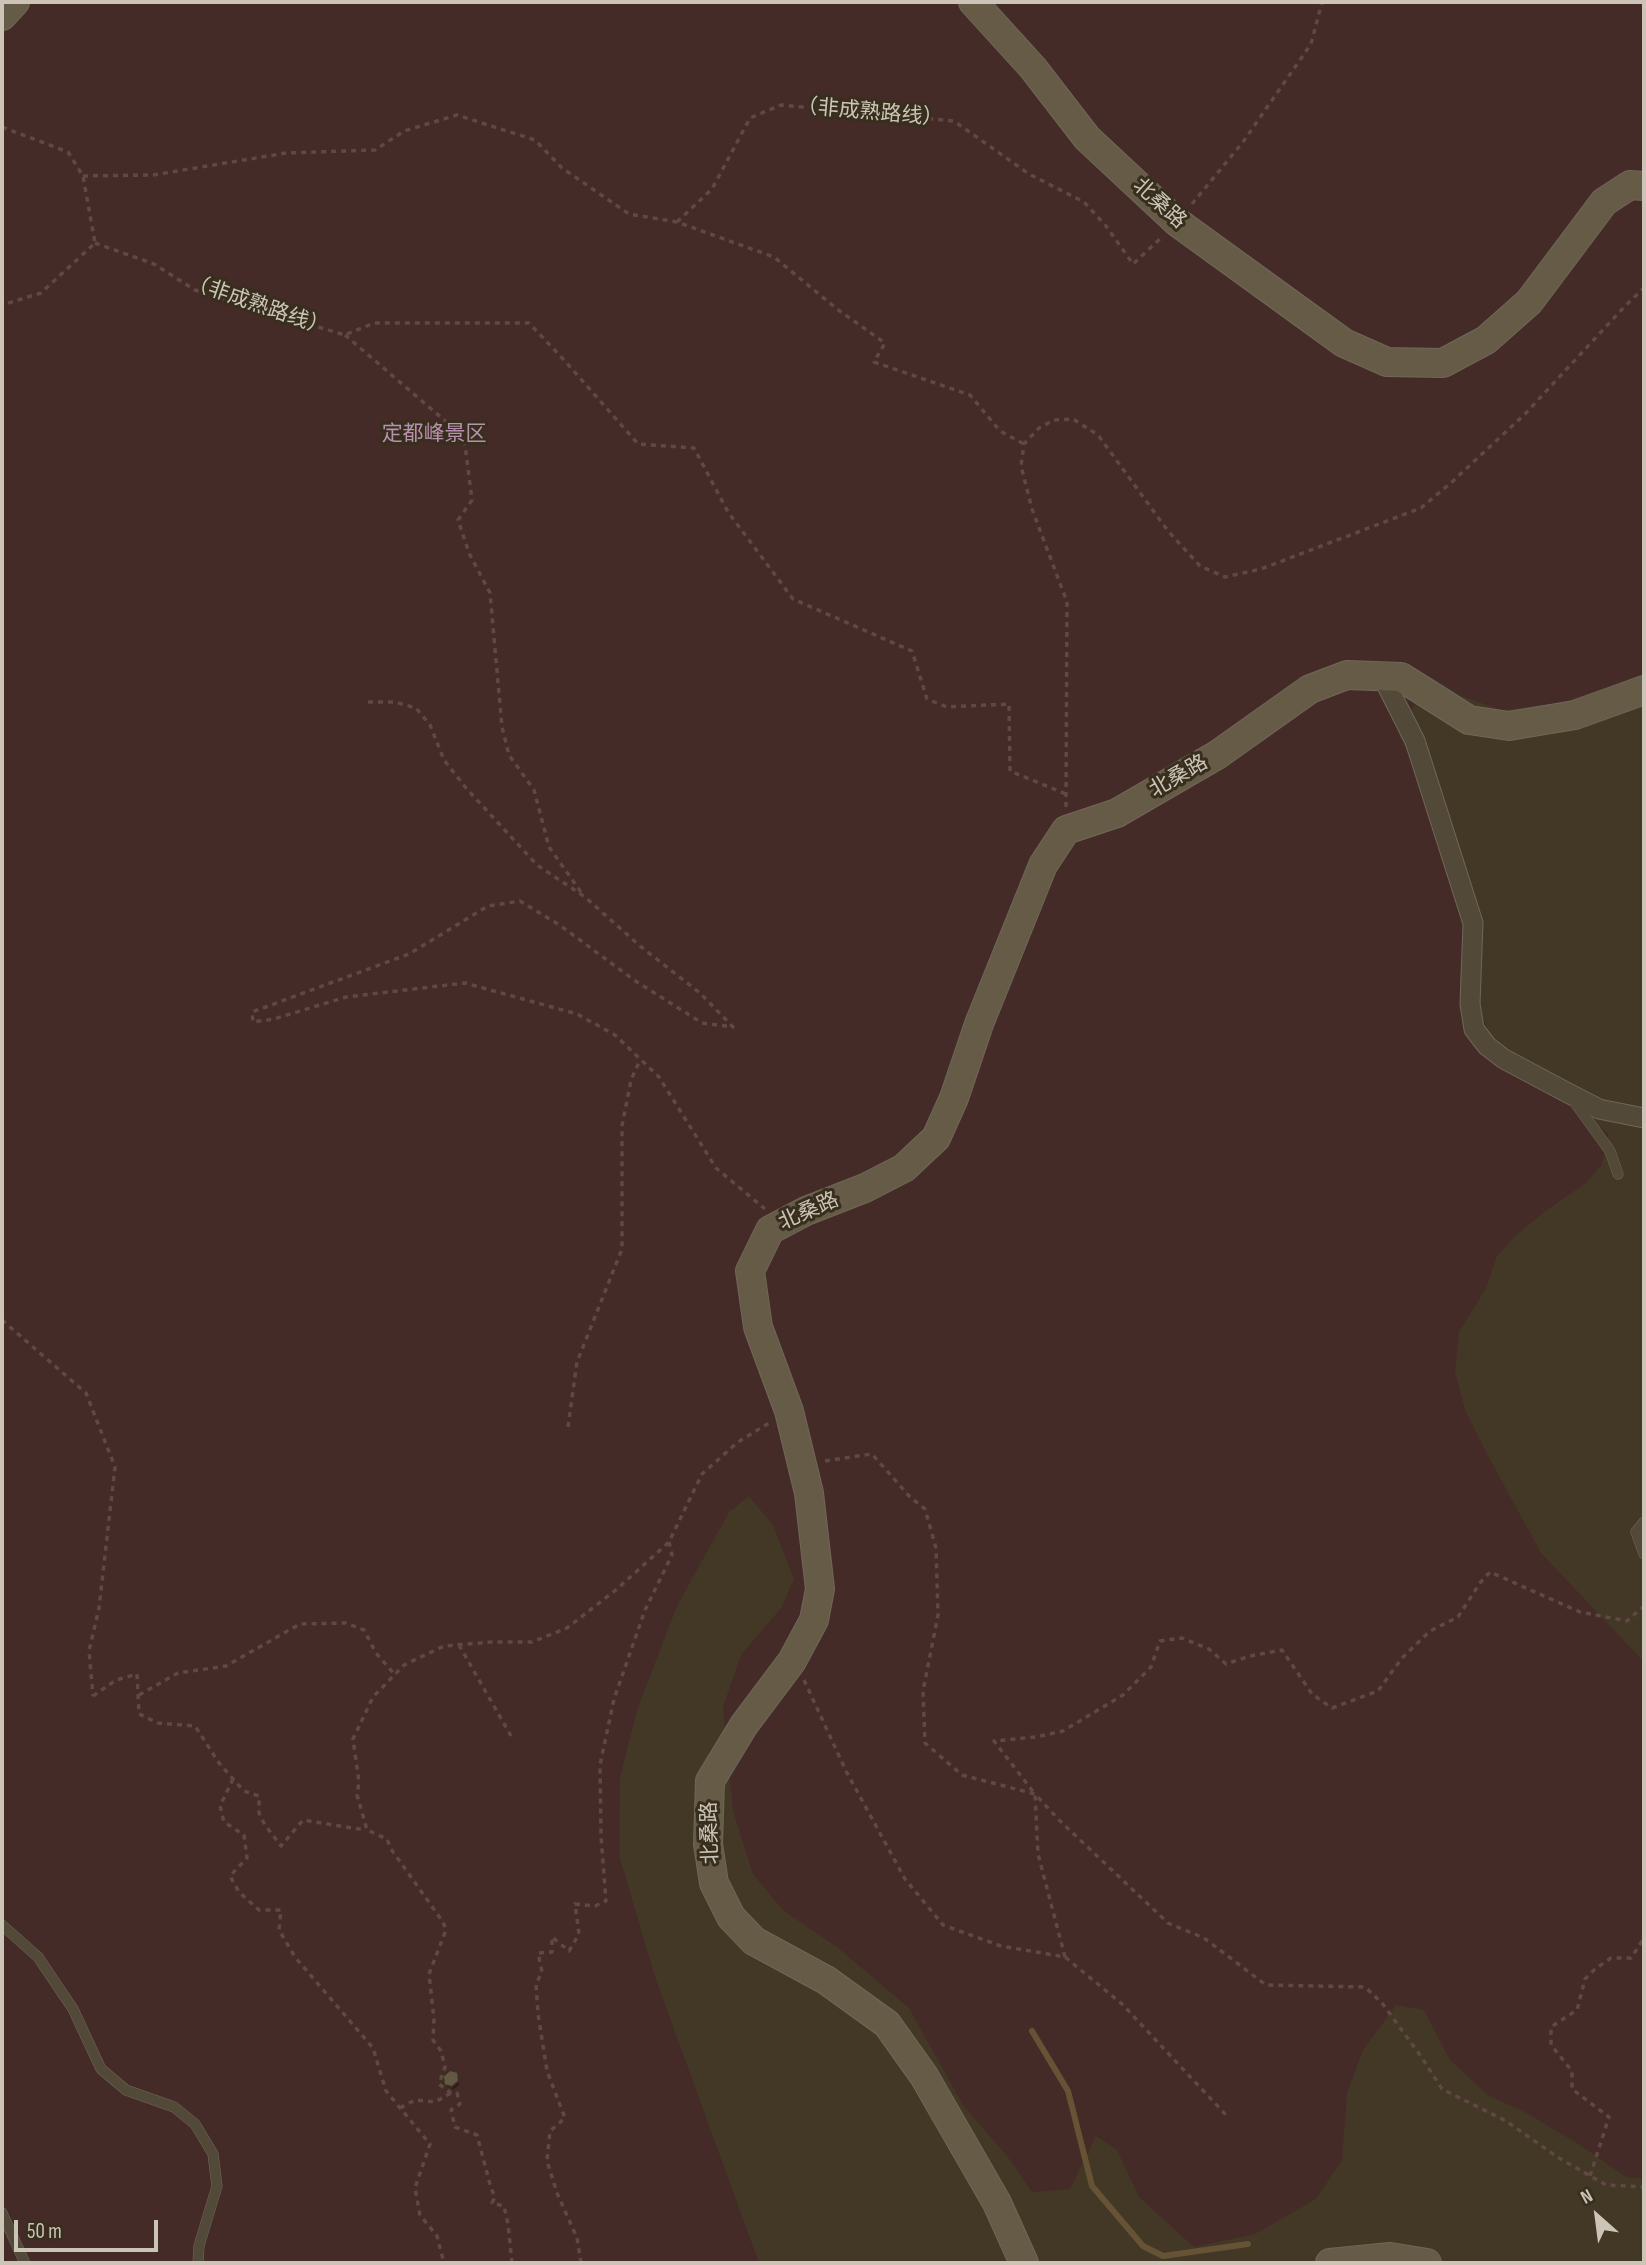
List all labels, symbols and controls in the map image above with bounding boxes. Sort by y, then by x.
street label: （非成熟路线） [796,94,944,132]
street label: 北桑路 [1127,174,1191,234]
street label: （非成熟路线） [184,270,332,342]
park label: 定都峰景区 [382,422,486,448]
street label: 北桑路 [1145,750,1213,804]
street label: 北桑路 [775,1188,843,1236]
street label: 北桑路 [697,1801,725,1865]
north arrow [1562,2181,1632,2251]
text: N [1577,2184,1597,2210]
scale bar [18,2206,161,2250]
text: 50 m [27,2219,62,2244]

